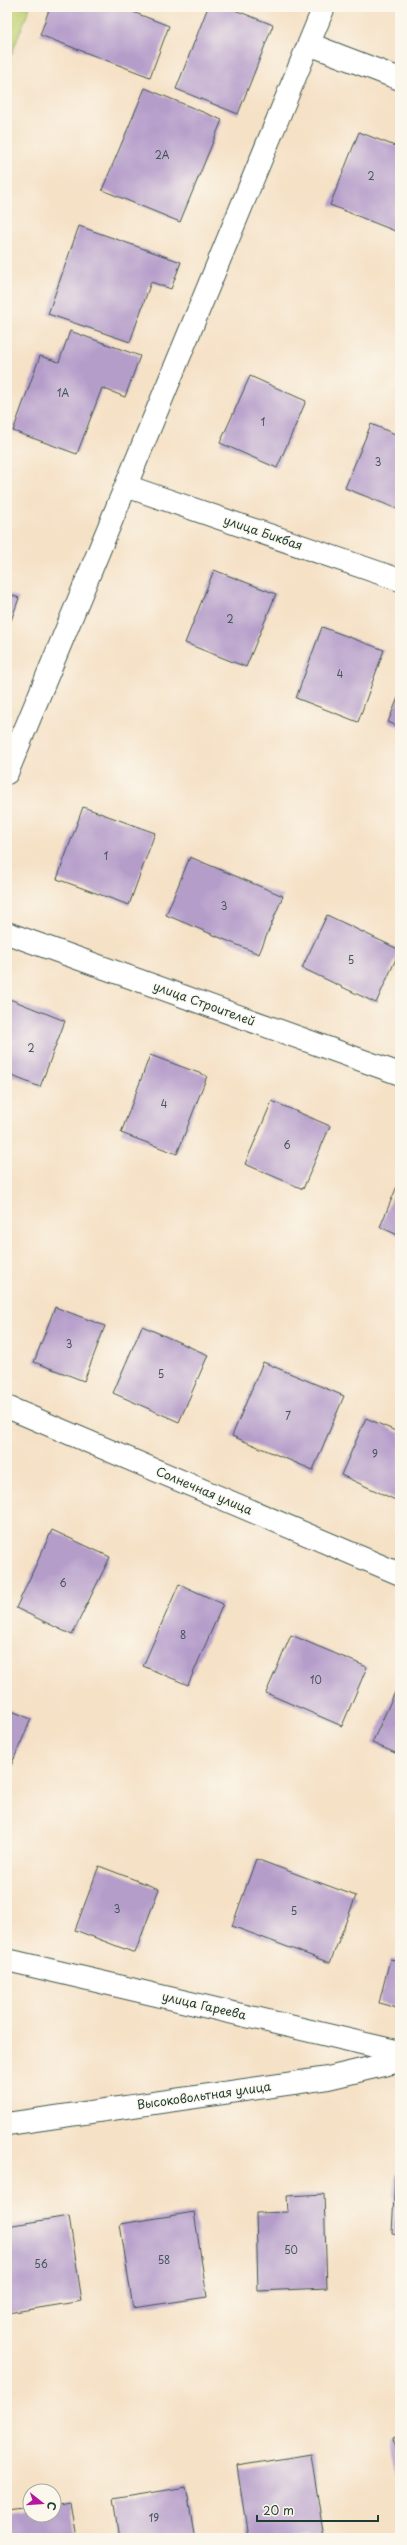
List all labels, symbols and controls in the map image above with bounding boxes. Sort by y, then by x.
house number: 2А [155,147,170,162]
house number: 2 [367,168,375,183]
house number: 1А [57,385,69,400]
house number: 1 [261,414,265,429]
house number: 3 [375,454,381,469]
street label: улица Бикбая [221,510,305,554]
house number: 2 [226,611,234,626]
house number: 4 [337,666,344,681]
house number: 1 [104,848,108,863]
house number: 3 [221,898,227,913]
house number: 5 [348,952,354,967]
street label: улица Строителей [151,976,258,1030]
house number: 2 [27,1040,35,1055]
house number: 4 [161,1096,168,1111]
house number: 6 [283,1137,291,1152]
house number: 3 [66,1336,72,1351]
house number: 5 [158,1366,164,1381]
house number: 7 [285,1408,291,1423]
house number: 9 [372,1446,378,1461]
street label: Солнечная улица [153,1462,256,1519]
house number: 6 [59,1575,67,1590]
house number: 8 [180,1627,186,1642]
house number: 10 [310,1672,322,1687]
house number: 3 [114,1901,120,1916]
house number: 5 [291,1903,297,1918]
street label: улица Гареева [160,1987,249,2024]
street label: Высоковольтная улица [136,2077,273,2113]
house number: 50 [284,2242,298,2257]
house number: 58 [158,2252,170,2267]
house number: 56 [34,2256,48,2271]
north arrow [22,2483,62,2523]
scale bar [257,2497,378,2523]
text: С [43,2500,61,2513]
text: 20 m [263,2501,294,2519]
house number: 19 [149,2510,159,2525]

